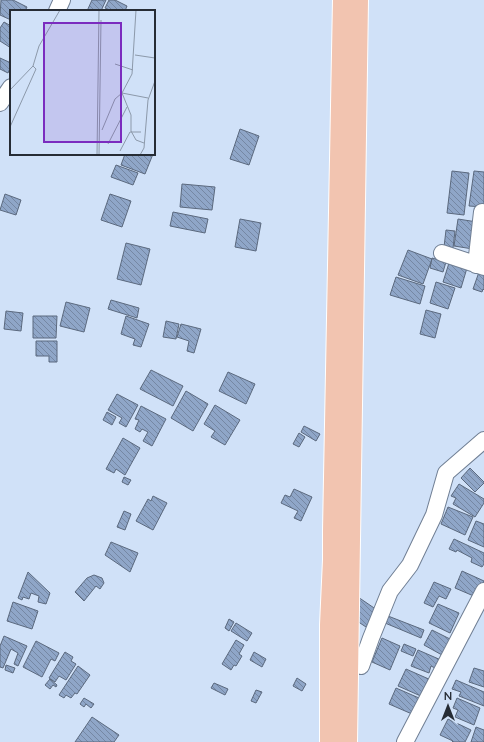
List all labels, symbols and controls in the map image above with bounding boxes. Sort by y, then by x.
inset map [10,10,155,155]
north arrow [428,686,468,726]
text: N [444,689,452,702]

